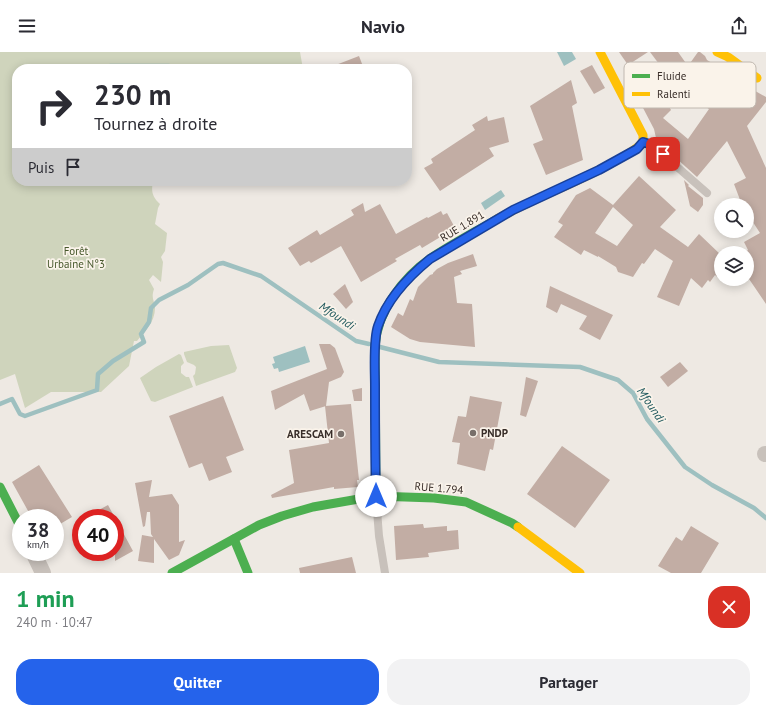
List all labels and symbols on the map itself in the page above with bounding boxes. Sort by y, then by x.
legend [624,62,756,108]
text: Fluide [657,69,687,83]
text: Ralenti [657,87,690,101]
pin [646,137,680,171]
street label: RUE 1.891 [437,207,487,245]
park label: Forêt Urbaine N°3 [47,244,105,271]
water label: Mfoundi [317,298,359,333]
water label: Mfoundi [634,384,669,426]
place label: PNDP [481,426,509,440]
place label: ARESCAM [287,427,333,441]
marker: PNDP [468,428,478,438]
marker: ARESCAM [336,429,346,439]
position arrow [355,475,397,517]
street label: RUE 1.794 [414,479,464,497]
speed limit sign: 40 [72,509,124,561]

